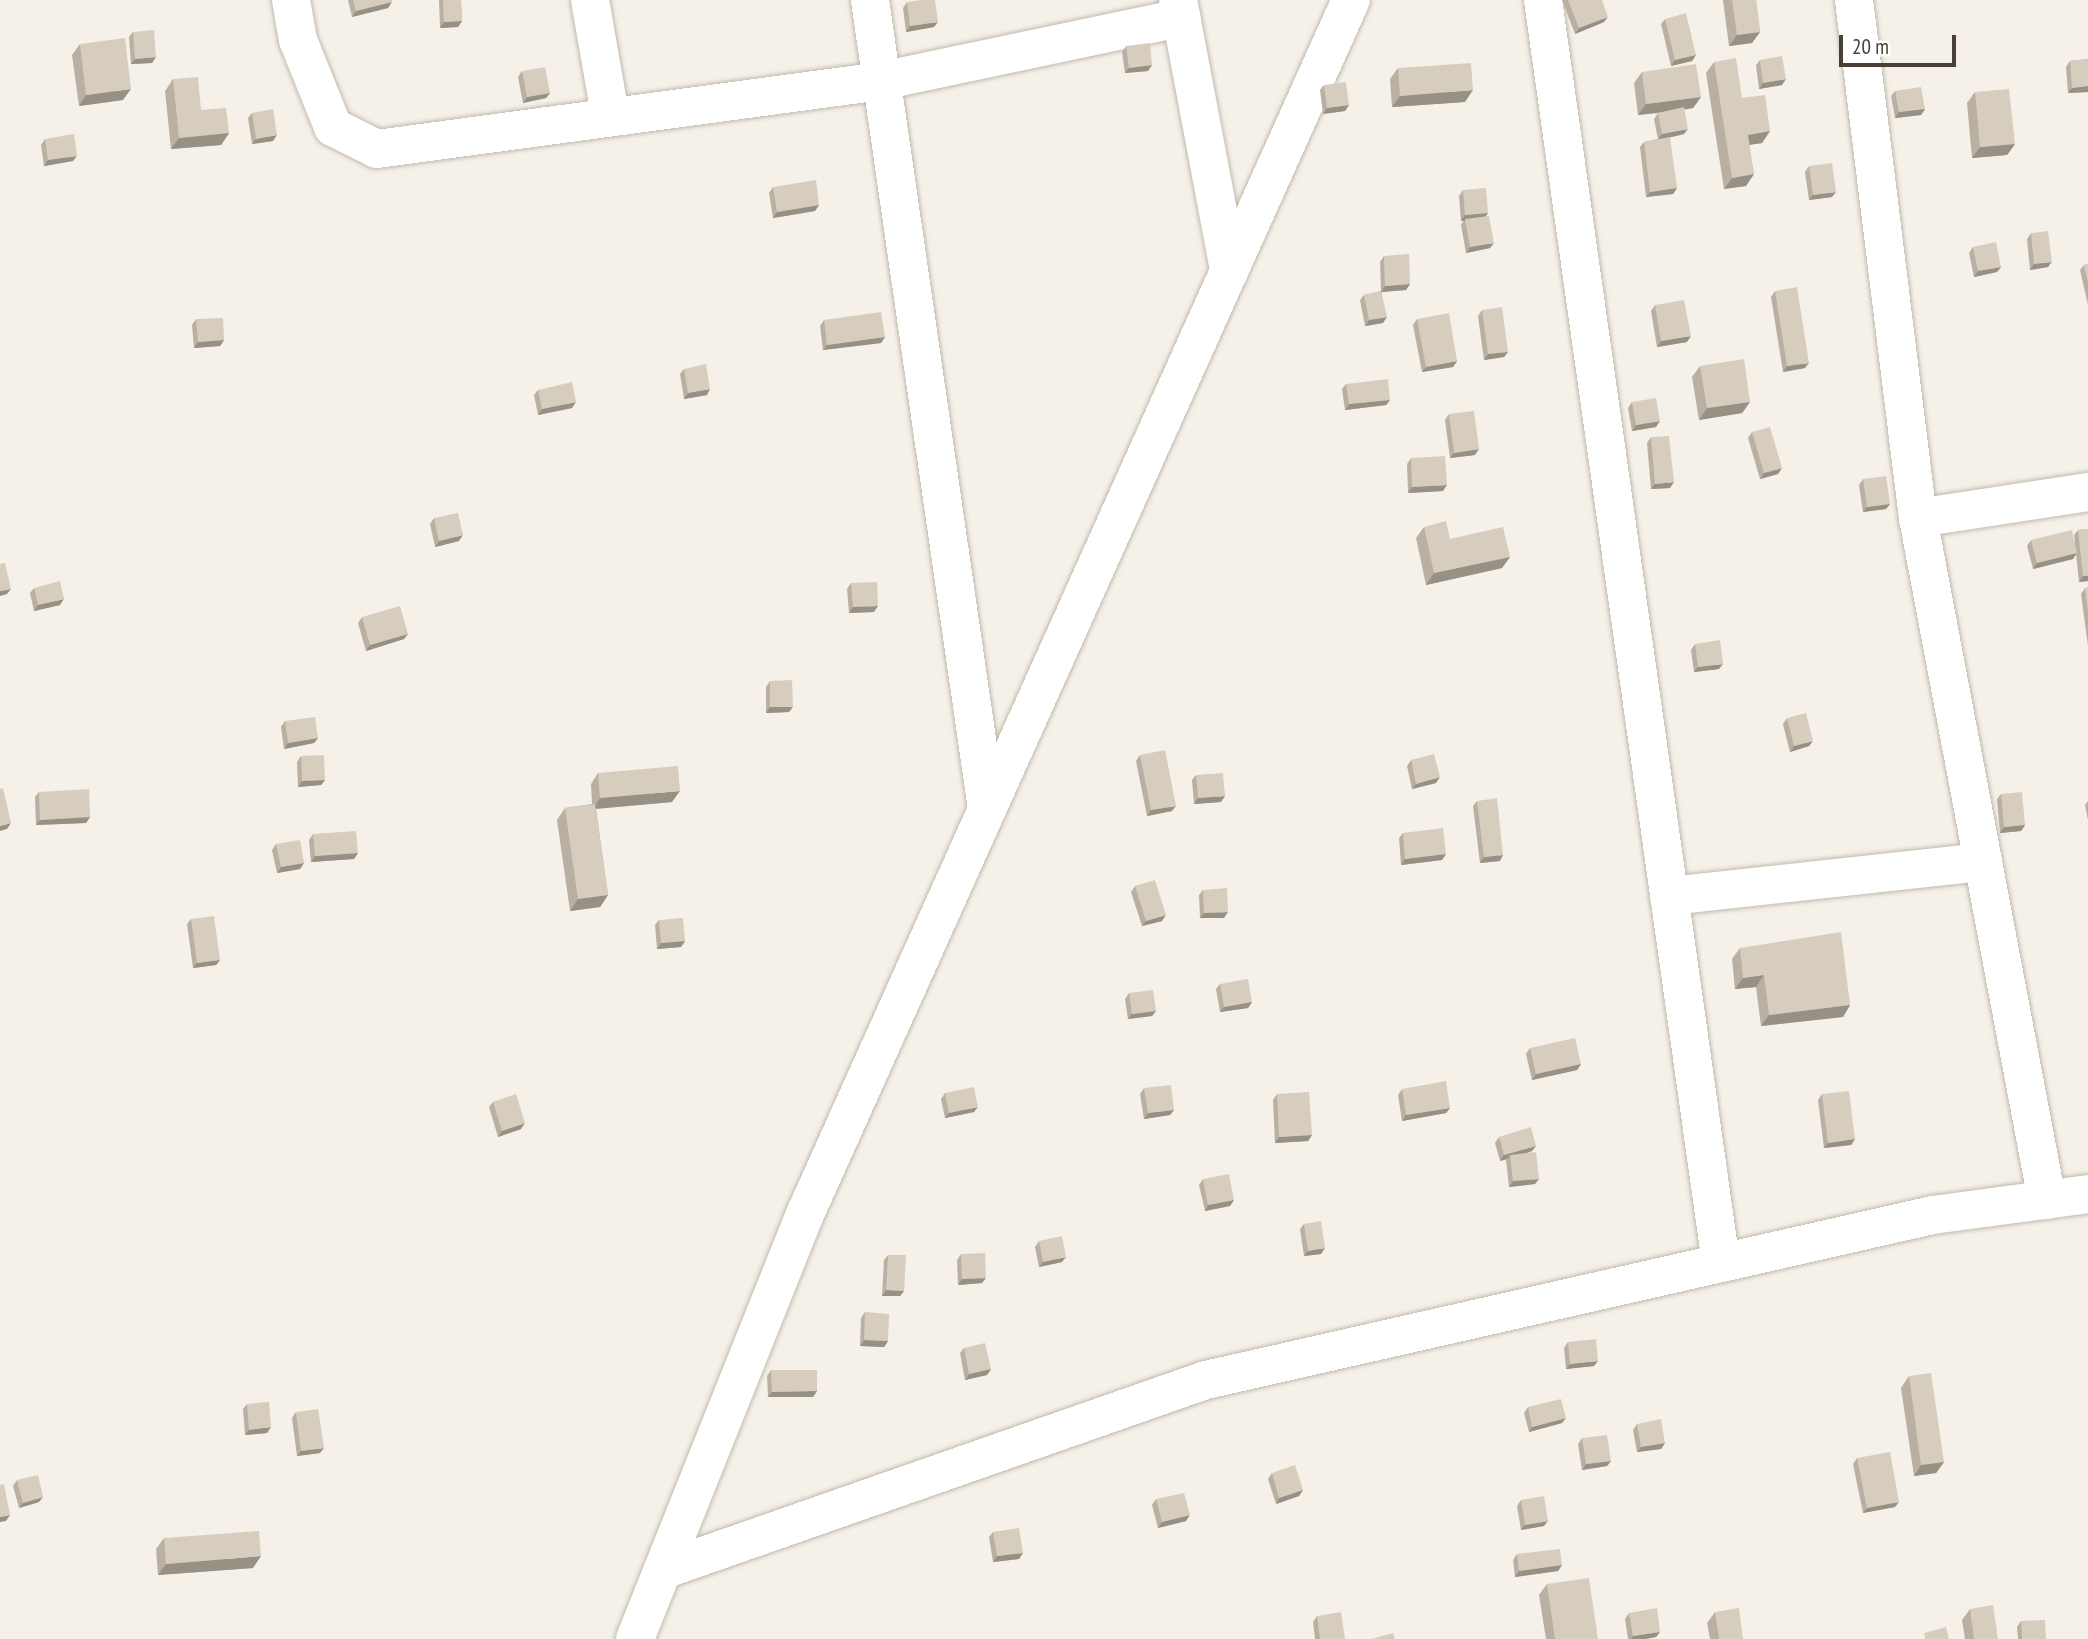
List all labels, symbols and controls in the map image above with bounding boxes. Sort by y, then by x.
scale bar [1843,21,1960,65]
text: 20 m [1852,33,1889,60]

